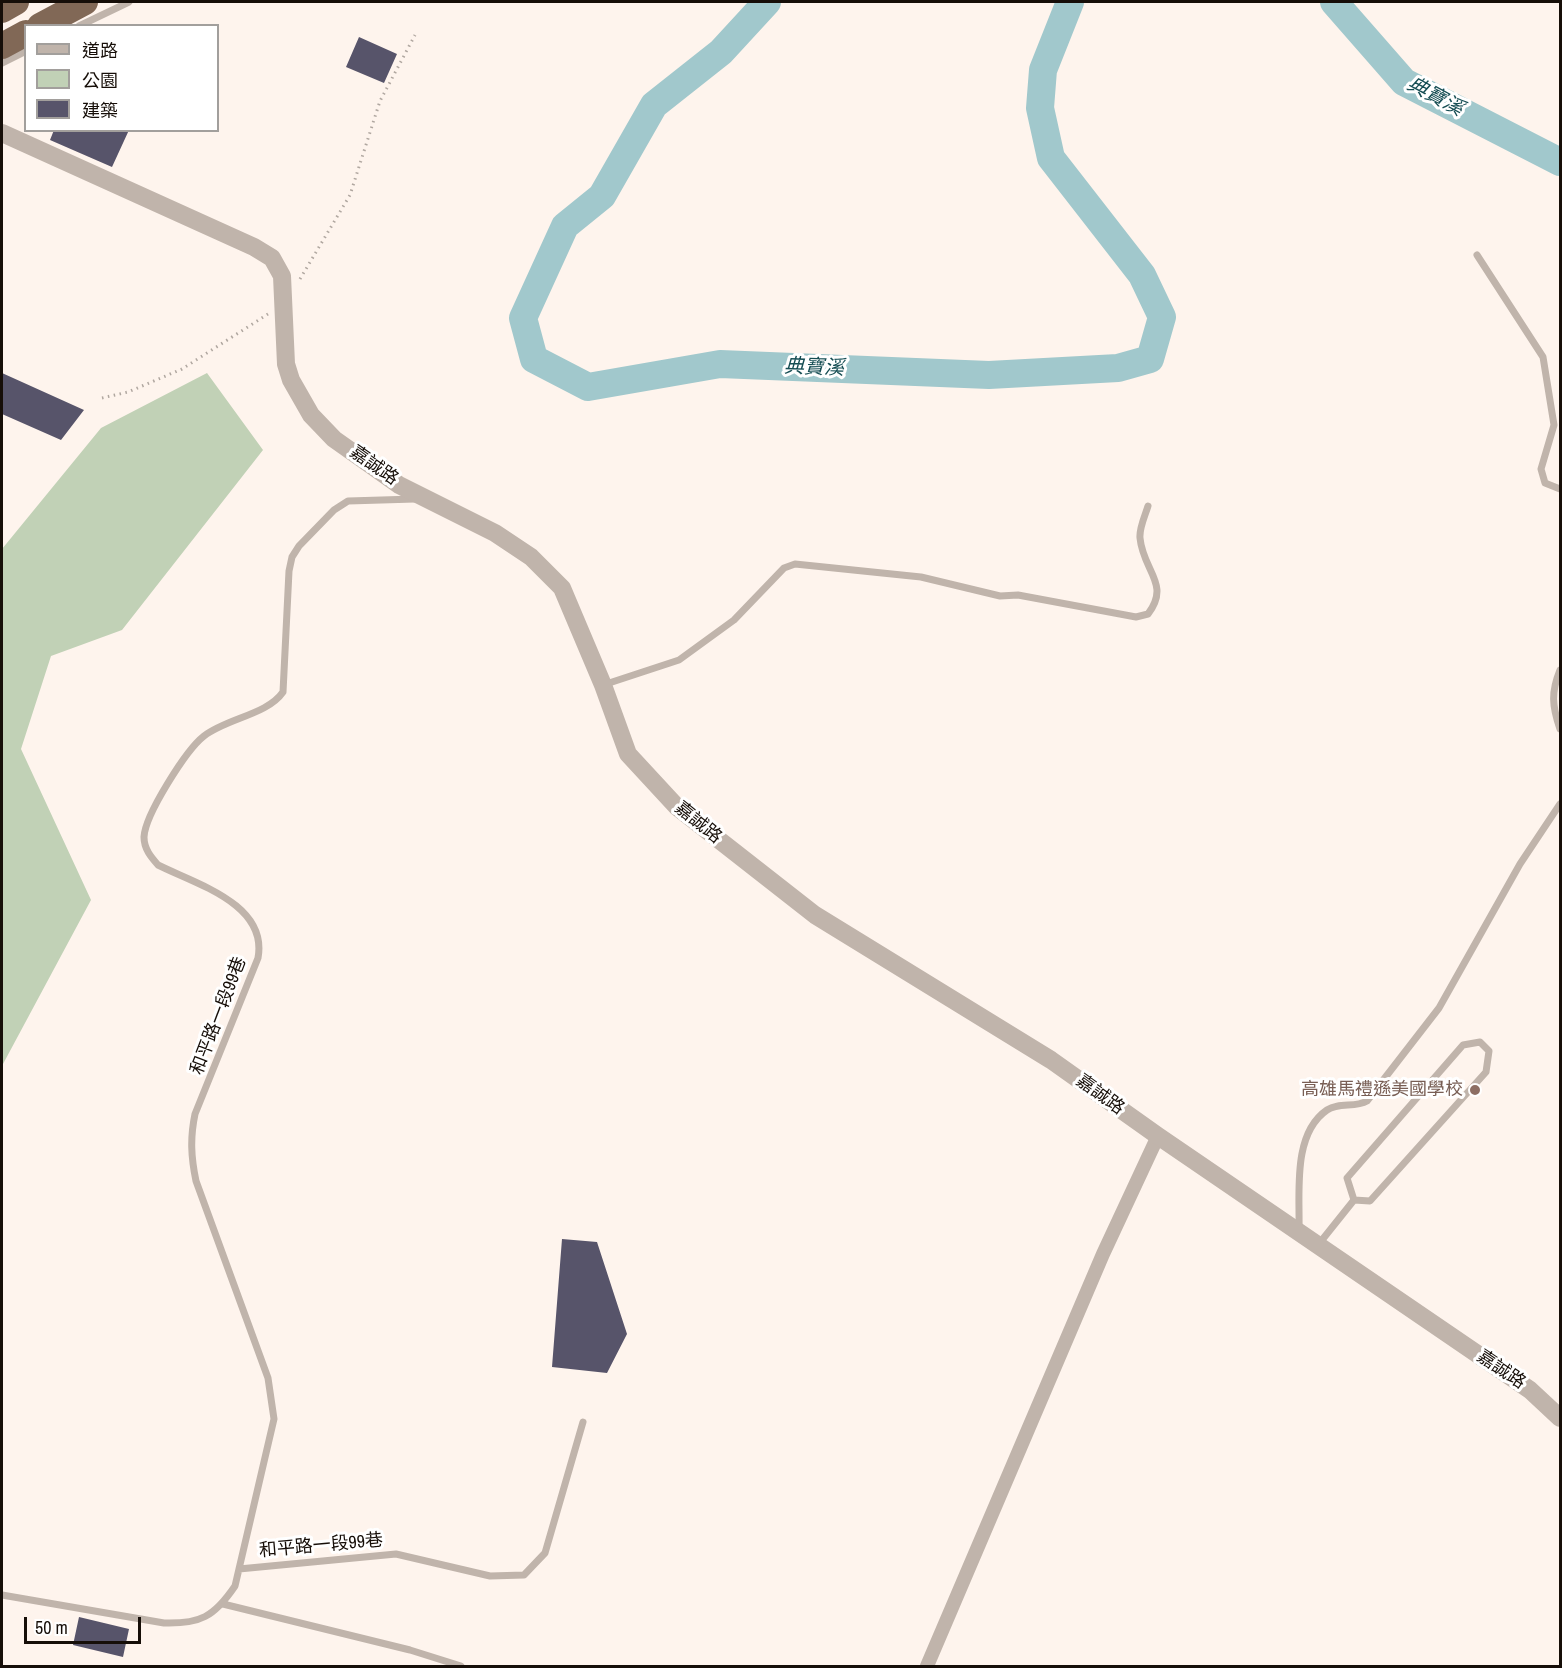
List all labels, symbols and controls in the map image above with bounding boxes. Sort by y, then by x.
legend [24,24,219,132]
text: 道路 [82,38,118,63]
text: 公園 [82,68,118,93]
water label: 典寶溪 [1403,72,1467,122]
text: 建築 [82,98,118,123]
water label: 典寶溪 [784,355,844,381]
street label: 嘉誠路 [346,442,402,490]
street label: 嘉誠路 [670,798,726,848]
street label: 和平路一段99巷 [187,954,251,1078]
street label: 嘉誠路 [1072,1070,1128,1120]
place label: 高雄馬禮遜美國學校 [1301,1079,1463,1101]
marker: 高雄馬禮遜美國學校 [1468,1083,1482,1097]
street label: 嘉誠路 [1473,1346,1529,1394]
street label: 和平路一段99巷 [258,1530,384,1562]
scale bar [27,1605,144,1643]
text: 50 m [35,1615,68,1640]

